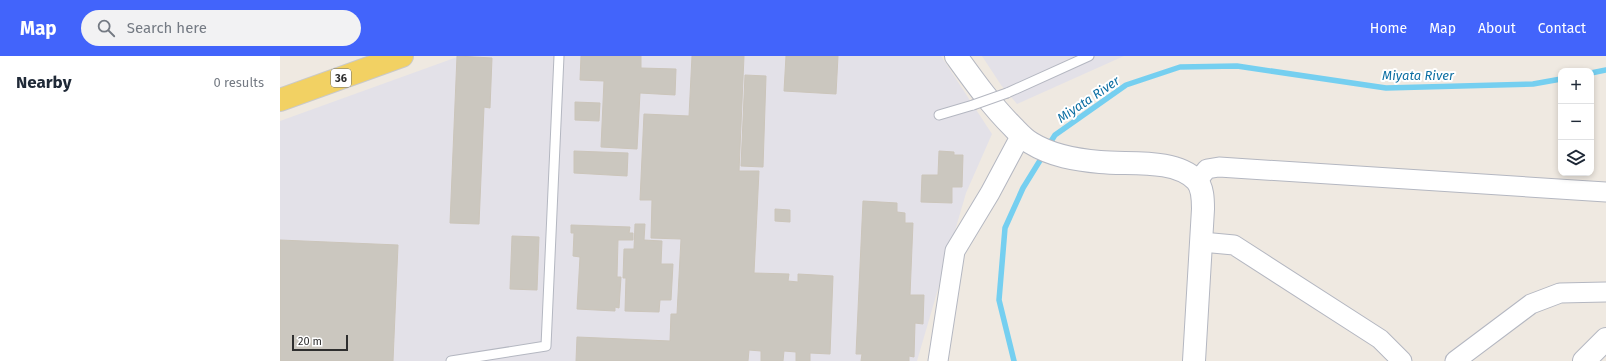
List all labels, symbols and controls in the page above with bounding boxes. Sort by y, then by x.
search box [81,10,361,46]
text: Map [20,17,57,40]
icon: search [95,17,117,39]
text: Search here [127,19,207,37]
text: Home [1370,20,1407,37]
text: Map [1429,20,1456,37]
text: About [1478,20,1516,37]
text: Contact [1538,20,1586,37]
water label: Miyata River [1382,68,1455,83]
map controls [1558,68,1594,176]
button: + [1558,68,1594,104]
road number: 36 [331,69,351,87]
text: Nearby [16,72,71,93]
water label: Miyata River [1054,73,1123,126]
text: 0 results [213,75,264,90]
button: − [1558,104,1594,140]
button: layers [1558,140,1594,176]
scale bar [292,333,348,352]
text: 20 m [298,335,322,348]

